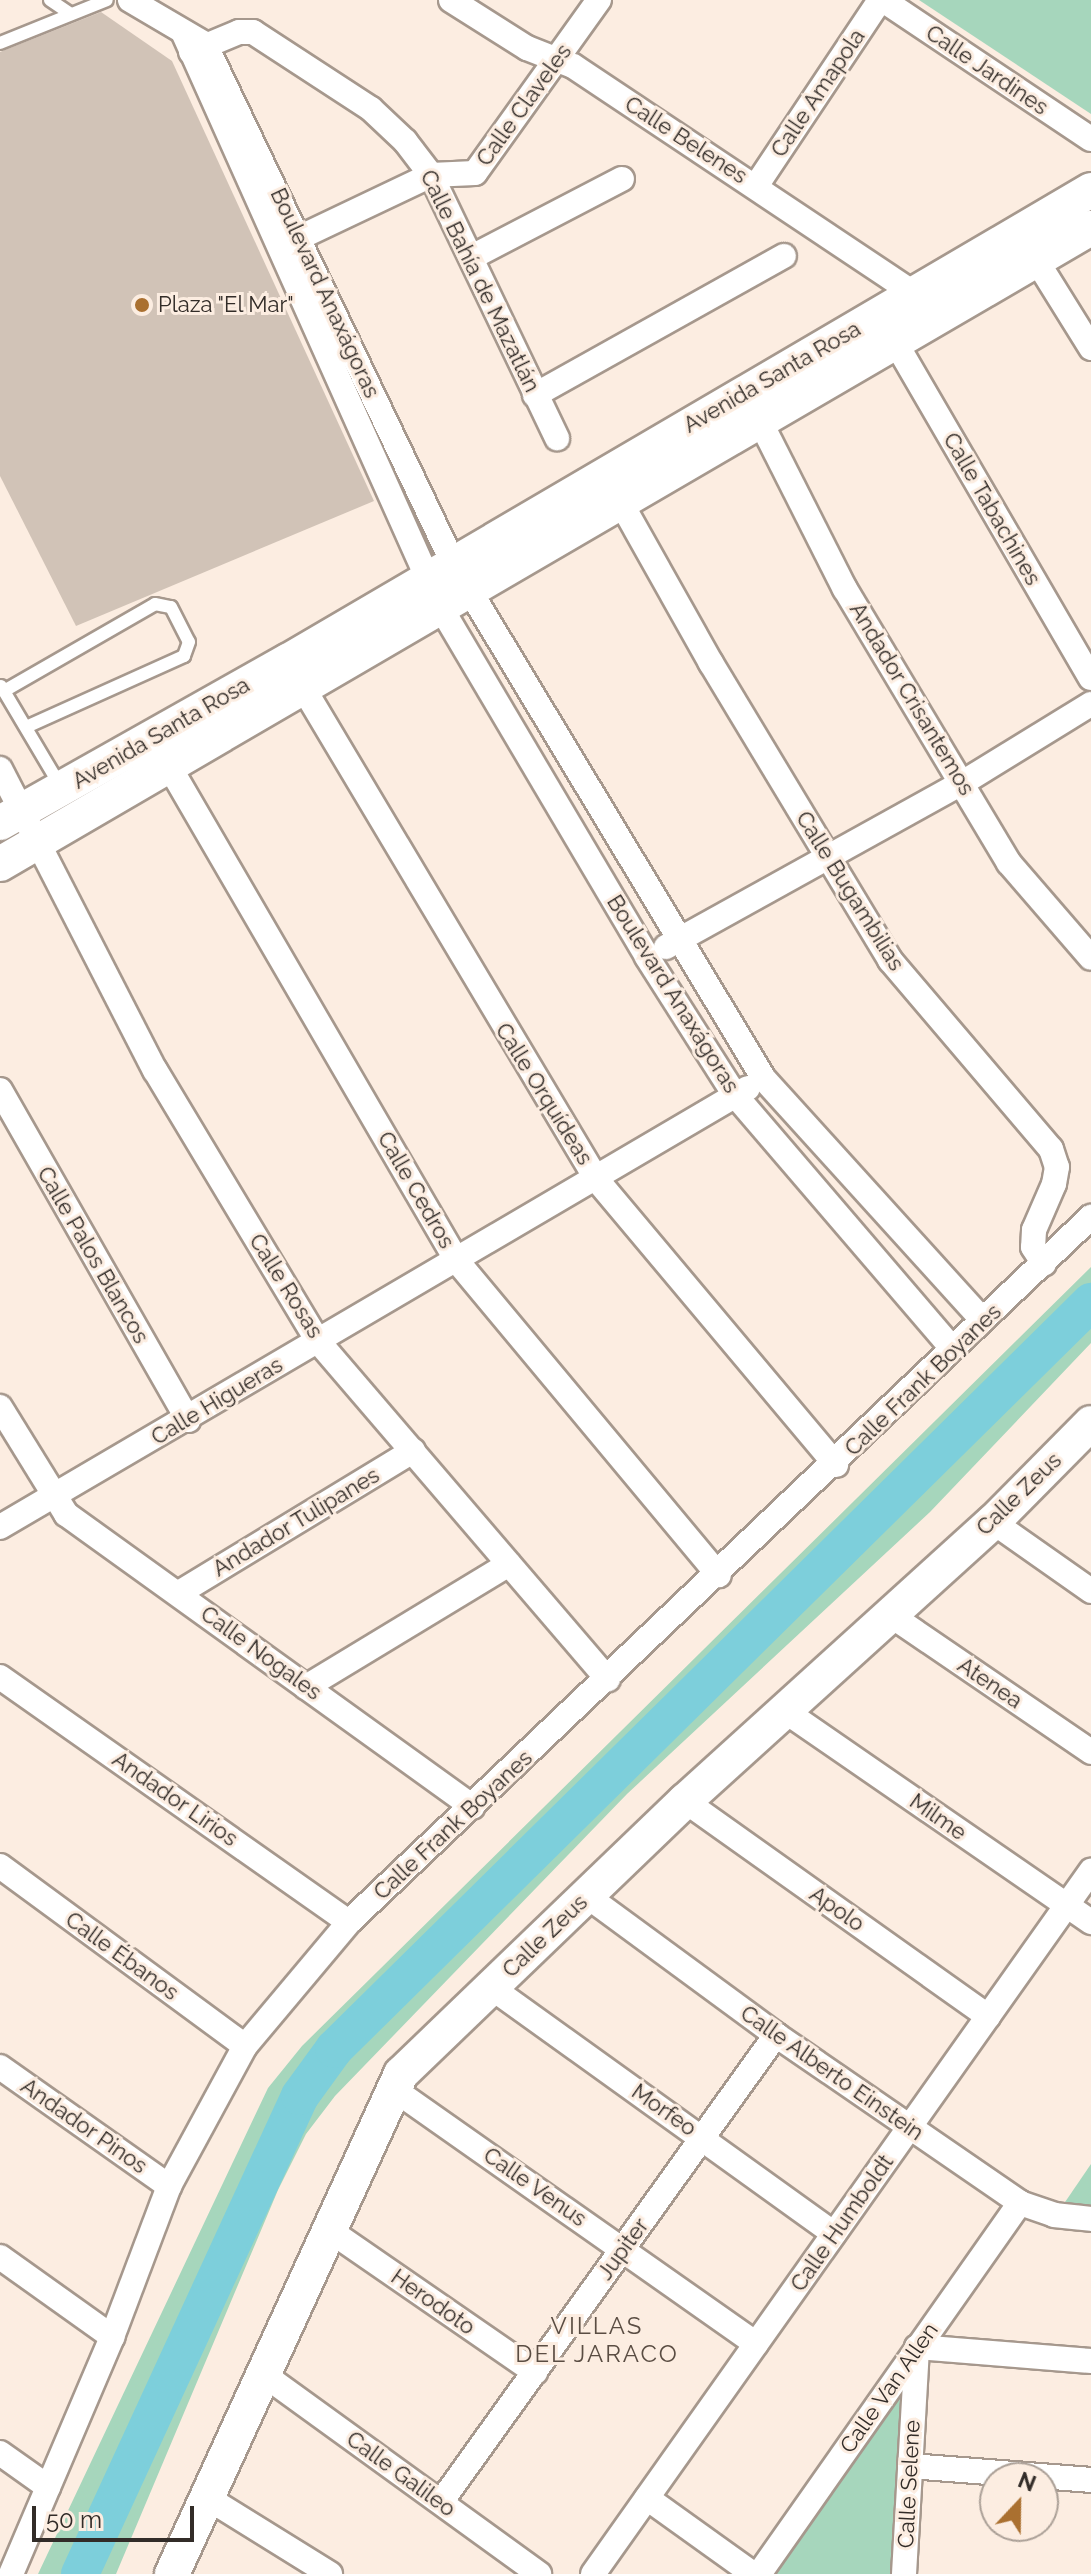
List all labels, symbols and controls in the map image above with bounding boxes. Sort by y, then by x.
street label: Calle Jardines [921,19,1053,121]
street label: Calle Amapola [765,24,871,162]
street label: Calle Claveles [471,39,577,171]
street label: Calle Belenes [620,91,752,189]
street label: Calle Bahía de Mazatlán [415,166,545,396]
street label: Boulevard Anaxágoras [265,184,385,402]
place label: Plaza "El Mar" [158,292,295,318]
marker: Plaza "El Mar" [133,296,151,314]
street label: Avenida Santa Rosa [679,316,865,438]
street label: Calle Tabachines [937,428,1047,590]
street label: Andador Crisantemos [844,598,980,800]
street label: Avenida Santa Rosa [68,672,254,794]
street label: Calle Bugambilias [790,806,910,976]
street label: Boulevard Anaxágoras [601,890,745,1098]
street label: Calle Orquídeas [490,1018,598,1170]
street label: Calle Cedros [372,1127,460,1253]
street label: Calle Palos Blancos [32,1162,154,1348]
street label: Calle Rosas [244,1229,328,1343]
street label: Calle Frank Boyanes [839,1299,1007,1461]
street label: Calle Higueras [147,1351,287,1451]
street label: Calle Zeus [971,1447,1067,1541]
street label: Andador Tulipanes [207,1462,385,1582]
street label: Calle Nogales [196,1600,326,1706]
street label: Atenea [953,1652,1027,1714]
street label: Calle Frank Boyanes [368,1745,538,1905]
street label: Andador Lirios [107,1746,243,1852]
street label: Milme [905,1788,971,1846]
street label: Apolo [805,1881,869,1937]
street label: Calle Zeus [497,1889,593,1983]
street label: Calle Ébanos [60,1906,184,2006]
street label: Calle Alberto Einstein [735,2000,929,2146]
street label: Andador Pinos [16,2073,152,2179]
street label: Morfeo [627,2078,701,2142]
street label: Calle Venus [478,2142,592,2232]
street label: Calle Humboldt [785,2150,899,2296]
street label: Jupiter [592,2213,654,2285]
street label: Herodoto [386,2264,480,2340]
district label: VILLAS DEL JARACO [515,2312,679,2368]
street label: Calle Van Allen [834,2317,944,2459]
street label: Calle Selene [892,2419,926,2549]
street label: Calle Galileo [341,2426,461,2522]
north arrow [979,2462,1059,2542]
text: N [1015,2466,1040,2497]
scale bar [36,2490,198,2540]
text: 50 m [46,2505,102,2534]

